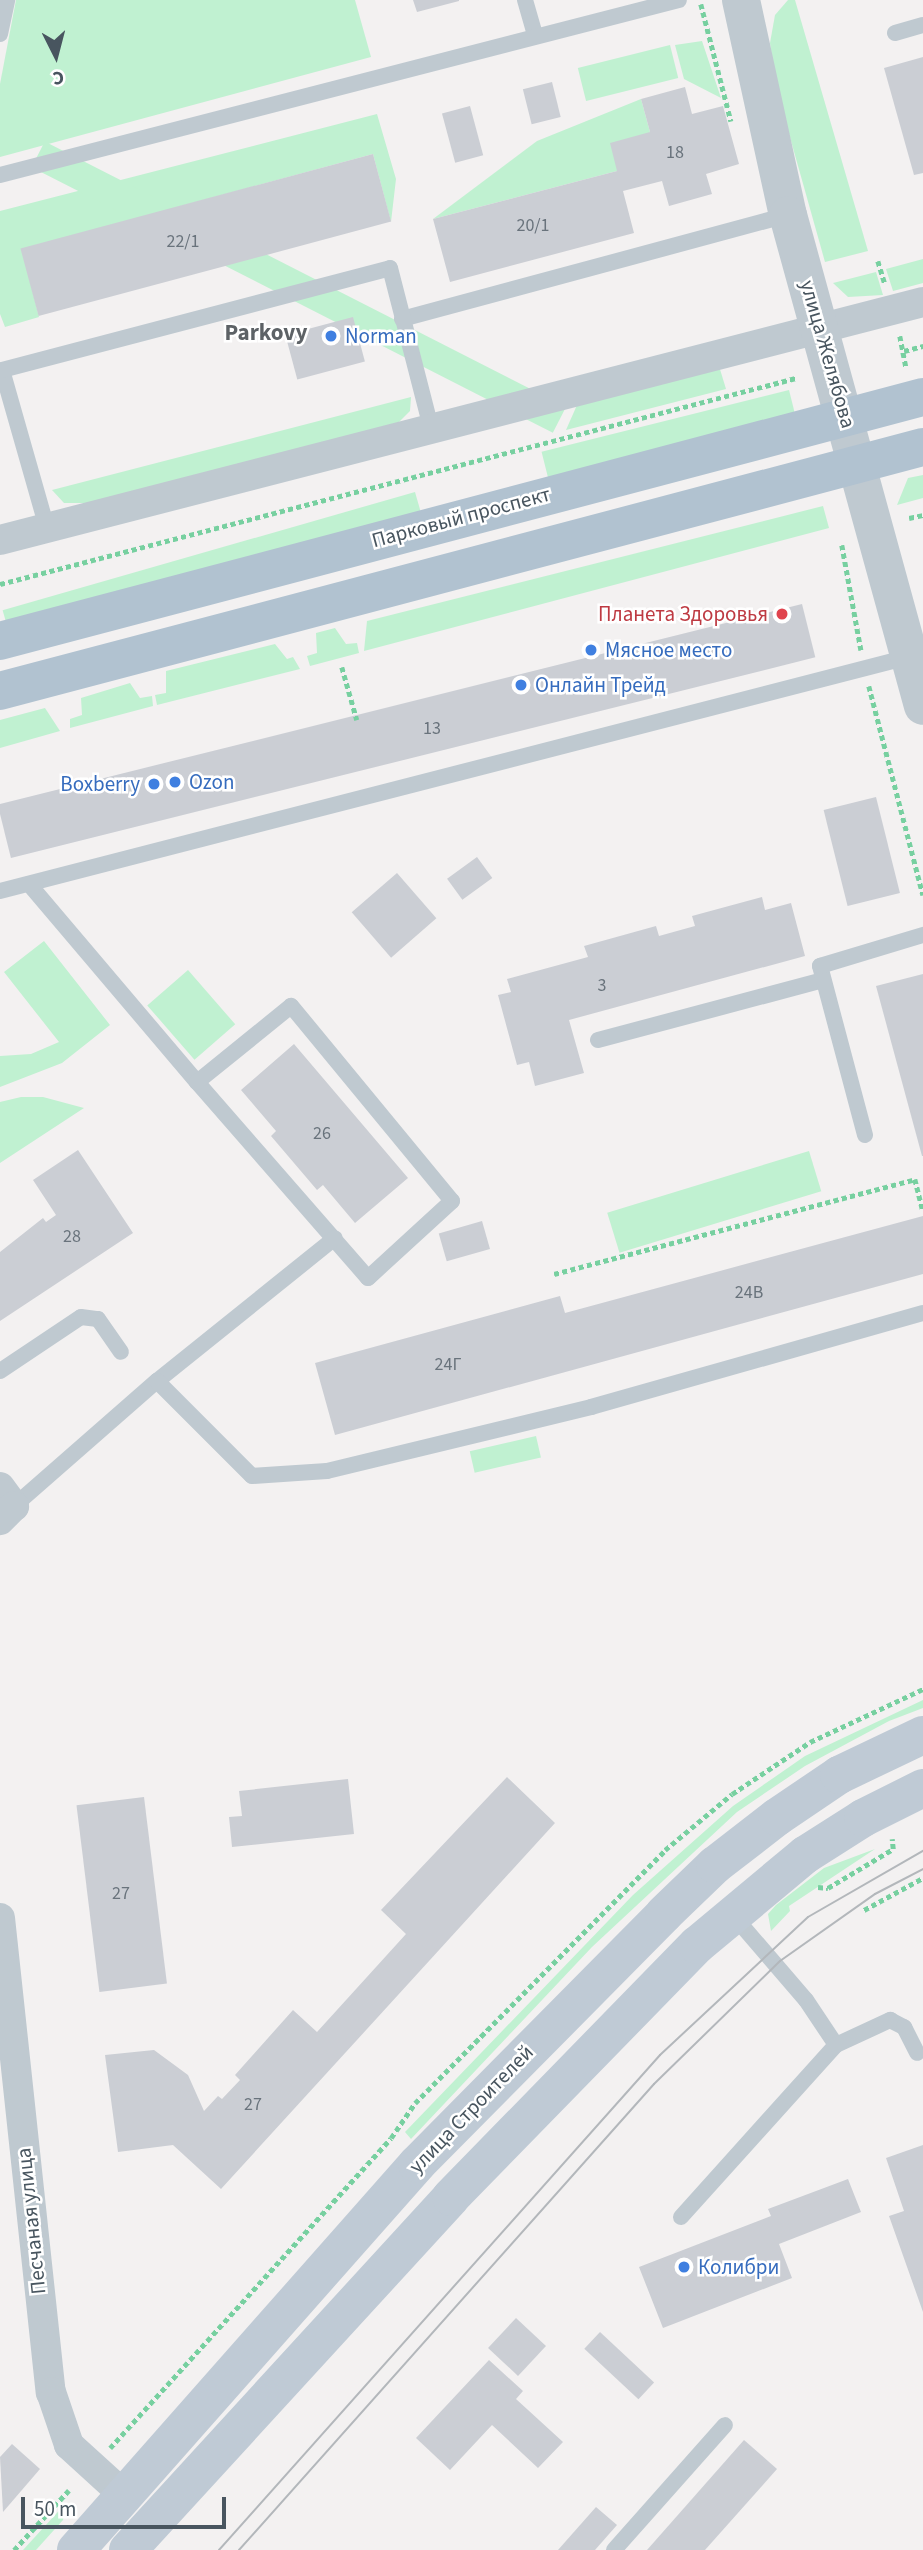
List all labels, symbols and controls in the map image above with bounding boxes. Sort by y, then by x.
north arrow [21,21,91,91]
text: С [51,63,65,91]
house number: 18 [666,142,684,164]
house number: 20/1 [516,215,550,237]
house number: 22/1 [166,231,200,253]
street label: улица Желябова [795,277,861,431]
district label: Parkovy [225,319,307,347]
place label: Norman [345,323,417,349]
marker: Norman [323,328,339,344]
street label: Парковый проспект [369,481,553,553]
place label: Планета Здоровья [598,601,768,627]
marker: Планета Здоровья [774,606,790,622]
place label: Мясное место [605,637,732,663]
marker: Мясное место [583,642,599,658]
place label: Онлайн Трейд [535,672,666,698]
marker: Онлайн Трейд [513,677,529,693]
house number: 13 [423,718,441,740]
place label: Ozon [189,769,234,795]
place label: Boxberry [60,771,140,797]
marker: Ozon [167,774,183,790]
marker: Boxberry [146,776,162,792]
house number: 3 [598,975,606,997]
house number: 26 [313,1123,331,1145]
house number: 28 [63,1226,81,1248]
house number: 24В [735,1282,763,1304]
house number: 24Г [435,1354,461,1376]
house number: 27 [112,1883,130,1905]
street label: улица Строителей [403,2040,539,2178]
house number: 27 [244,2094,262,2116]
street label: Песчаная улица [11,2147,51,2295]
place label: Колибри [698,2254,779,2280]
marker: Колибри [676,2259,692,2275]
scale bar [24,2484,229,2528]
text: 50 m [34,2494,76,2524]

